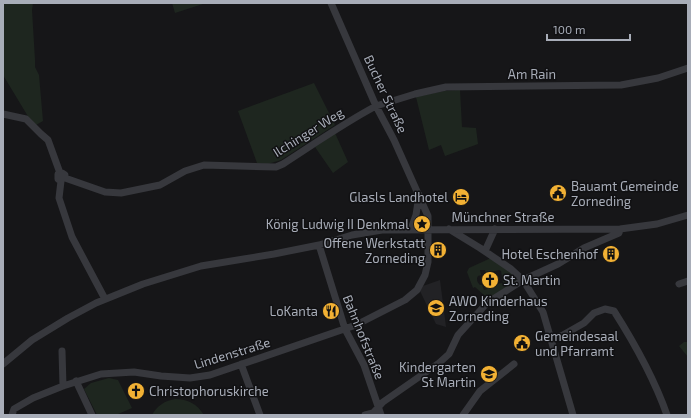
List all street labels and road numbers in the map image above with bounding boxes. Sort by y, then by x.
street label: Bucher Straße [361,52,411,136]
street label: Am Rain [508,66,556,82]
street label: Ilchinger Weg [270,104,346,160]
street label: Münchner Straße [452,209,554,225]
street label: Bahnhofstraße [340,292,388,382]
street label: Lindenstraße [192,334,272,372]

